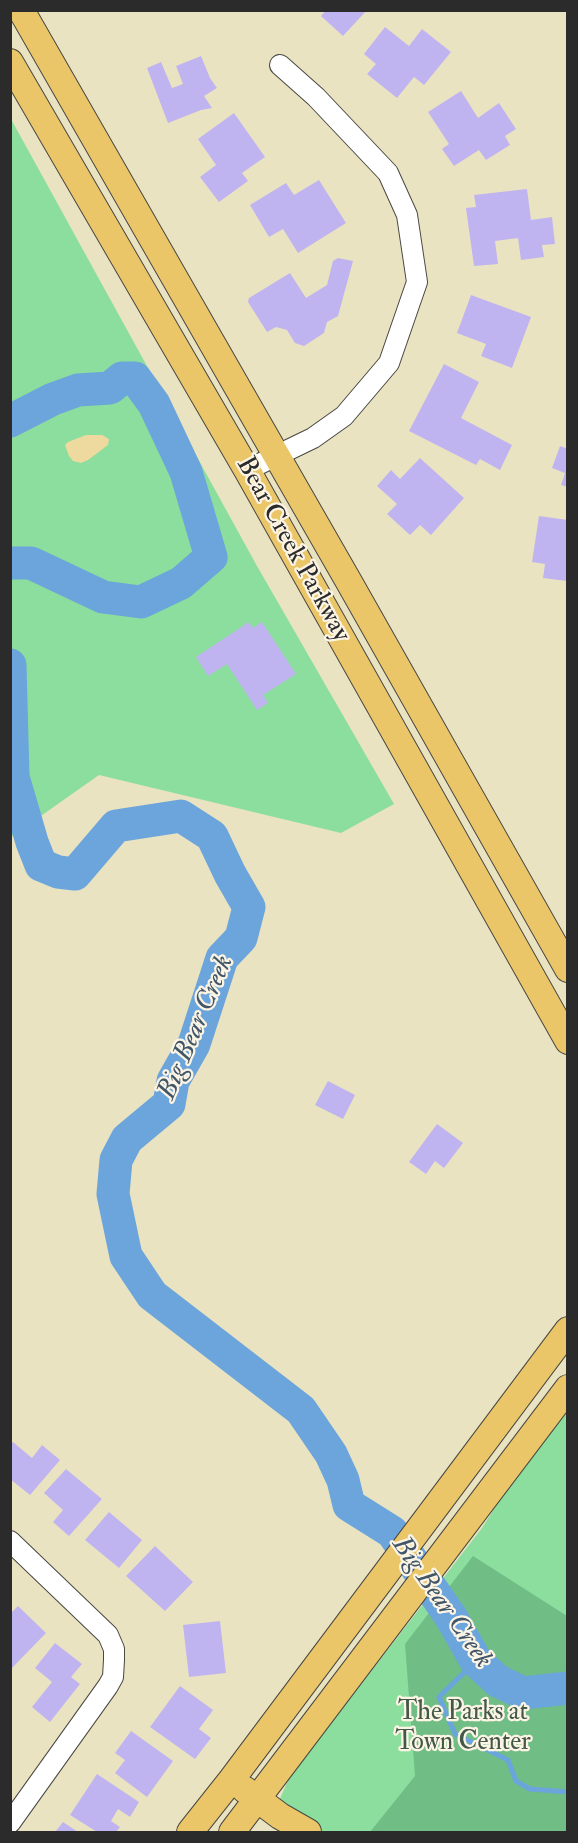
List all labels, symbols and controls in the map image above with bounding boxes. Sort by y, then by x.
street label: Bear Creek Parkway [228,452,356,648]
water label: Big Bear Creek [152,951,242,1105]
water label: Big Bear Creek [384,1531,498,1675]
park label: The Parks at Town Center [395,1697,531,1758]

